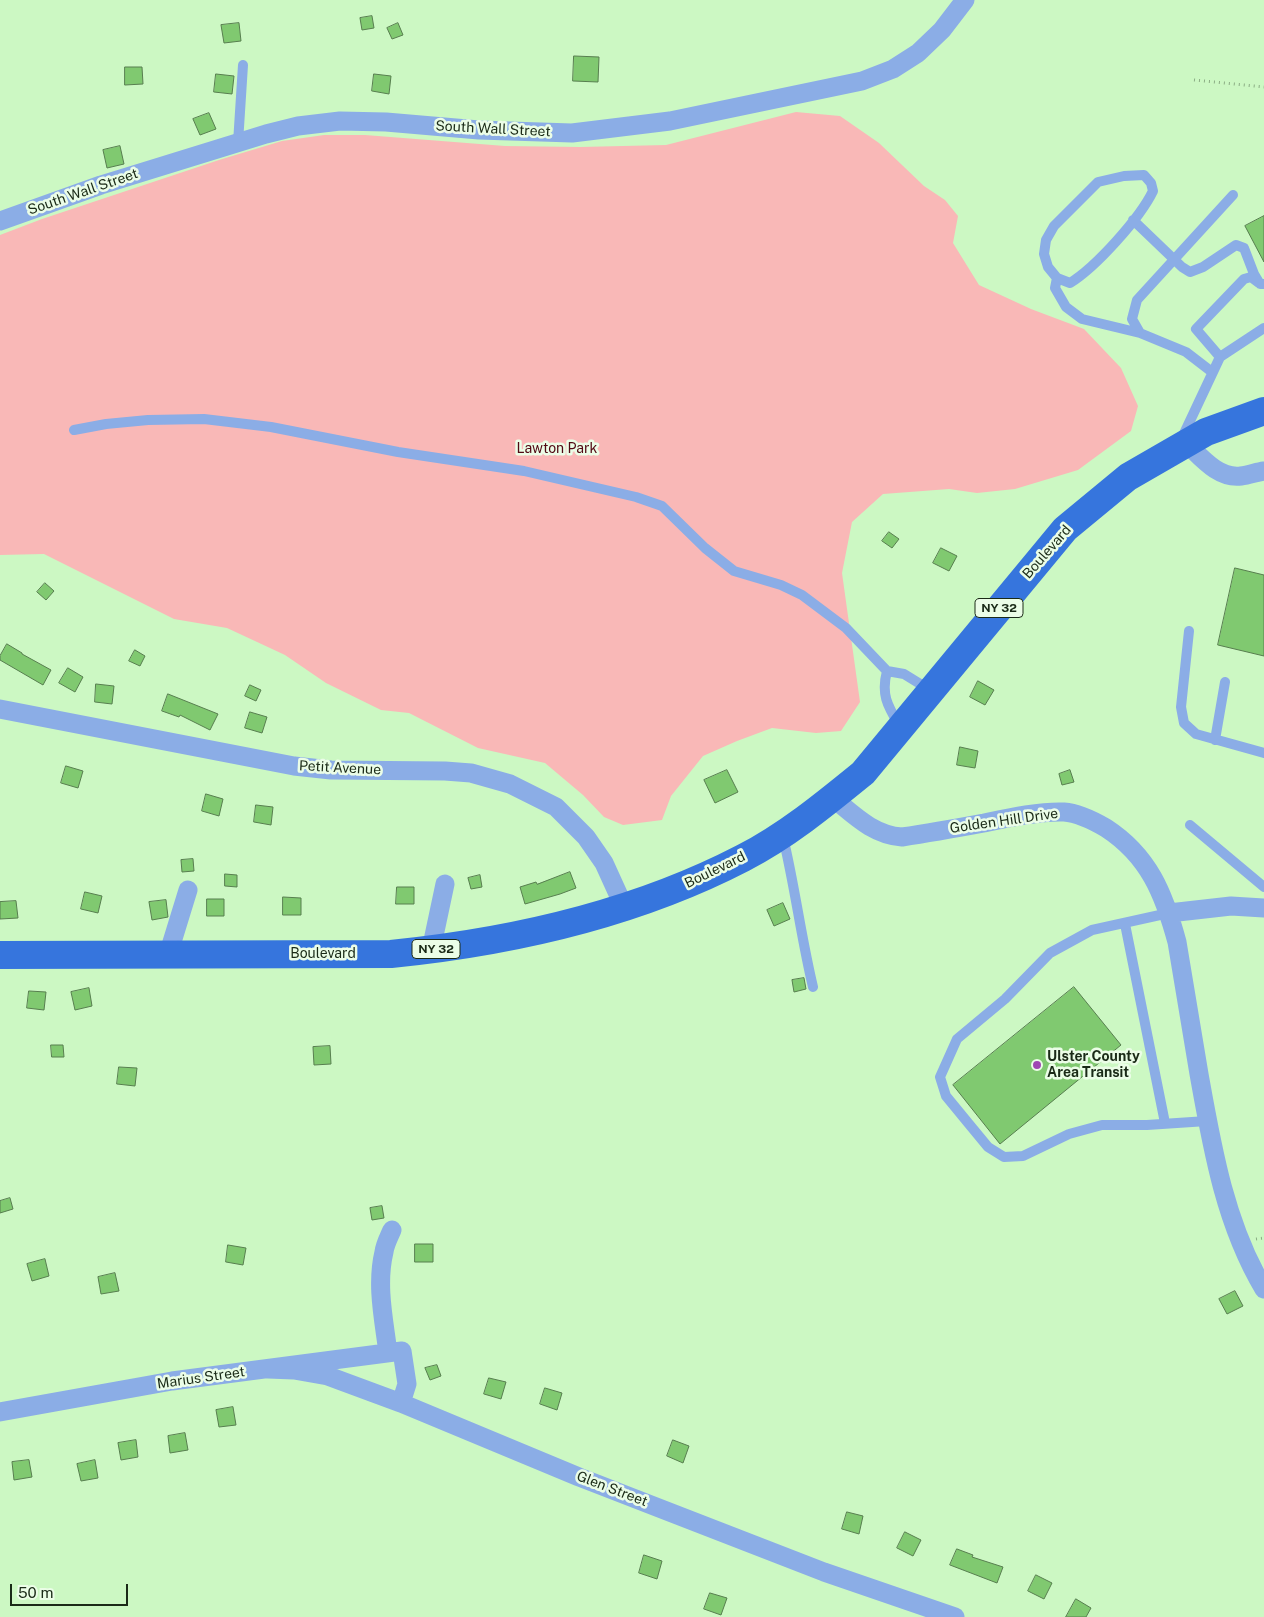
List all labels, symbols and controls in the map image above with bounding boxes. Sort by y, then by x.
street label: South Wall Street [435,118,551,140]
street label: South Wall Street [26,165,140,219]
park label: Lawton Park [517,441,597,457]
street label: Boulevard [1019,522,1075,582]
road number: NY 32 [975,598,1023,618]
street label: Petit Avenue [298,757,382,779]
street label: Golden Hill Drive [949,805,1059,837]
street label: Boulevard [682,848,748,892]
road number: NY 32 [412,940,460,959]
street label: Boulevard [290,946,356,962]
place label: Ulster County Area Transit [1047,1049,1140,1082]
marker: Ulster County Area Transit [1031,1059,1043,1071]
street label: Marius Street [156,1364,246,1392]
street label: Glen Street [574,1468,650,1510]
scale bar [12,1574,130,1606]
text: 50 m [18,1584,53,1601]

